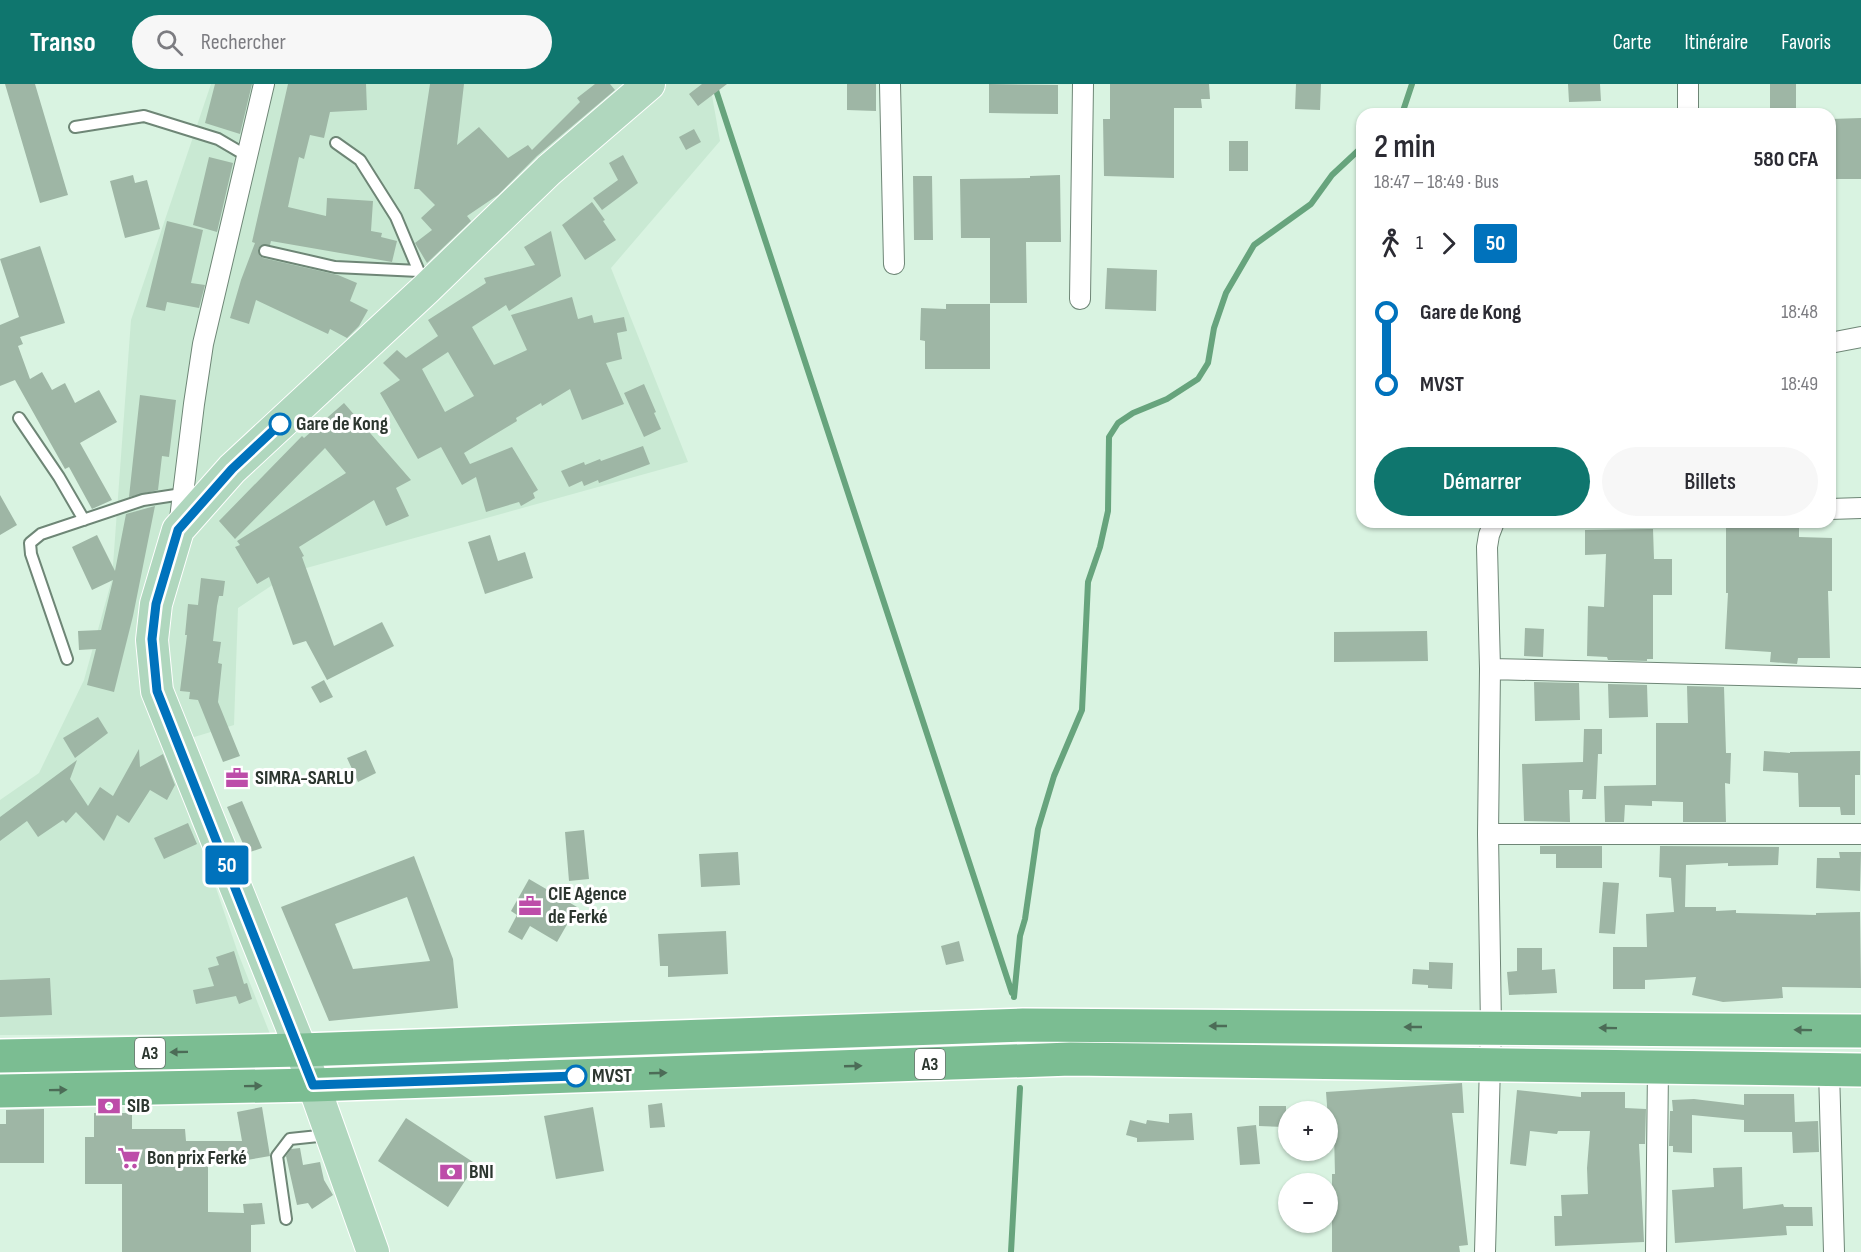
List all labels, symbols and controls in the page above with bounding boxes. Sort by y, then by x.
search box [132,15,552,69]
text: Transo [30,26,96,59]
icon: search [153,26,186,59]
text: Rechercher [201,29,286,56]
text: Carte [1613,30,1652,55]
text: Itinéraire [1685,30,1748,55]
text: Favoris [1781,30,1831,55]
text: 2 min [1374,127,1436,167]
text: 580 CFA [1754,146,1818,173]
text: 18:47 – 18:49 · Bus [1374,170,1499,194]
icon: walk [1374,227,1407,260]
icon: forward [1432,227,1465,260]
text: 1 [1416,231,1423,255]
text: 50 [1486,231,1505,256]
text: Gare de Kong [1420,299,1521,326]
text: 18:48 [1781,300,1818,324]
text: MVST [1420,371,1464,398]
text: 18:49 [1781,372,1818,396]
place label: Gare de Kong [296,412,389,436]
marker: Gare de Kong [269,413,291,435]
button: Démarrer [1374,447,1590,516]
button: Billets [1602,447,1818,516]
office icon: SIMRA-SARLU [224,765,250,791]
place label: SIMRA-SARLU [255,766,354,790]
line badge: 50 [200,846,254,884]
text: 50 [217,853,237,878]
place label: CIE Agence de Ferké [548,882,627,929]
office icon: CIE Agence de Ferké [517,893,543,919]
one-way arrow [1208,1021,1227,1031]
one-way arrow [1403,1022,1422,1032]
one-way arrow [1598,1024,1617,1033]
one-way arrow [1793,1025,1812,1035]
road number: A3 [135,1038,165,1068]
one-way arrow [170,1047,189,1057]
road number: A3 [915,1049,945,1079]
one-way arrow [844,1062,863,1071]
place label: MVST [592,1064,632,1088]
marker: MVST [565,1065,587,1087]
one-way arrow [649,1069,668,1078]
one-way arrow [244,1082,263,1091]
one-way arrow [49,1085,68,1095]
bank icon: SIB [96,1093,122,1119]
place label: SIB [127,1094,150,1118]
map controls [1278,1101,1338,1233]
button: + [1278,1101,1338,1161]
supermarket icon: Bon prix Ferké [116,1145,142,1171]
place label: Bon prix Ferké [147,1146,247,1170]
bank icon: BNI [438,1159,464,1185]
place label: BNI [469,1160,494,1184]
button: − [1278,1173,1338,1233]

